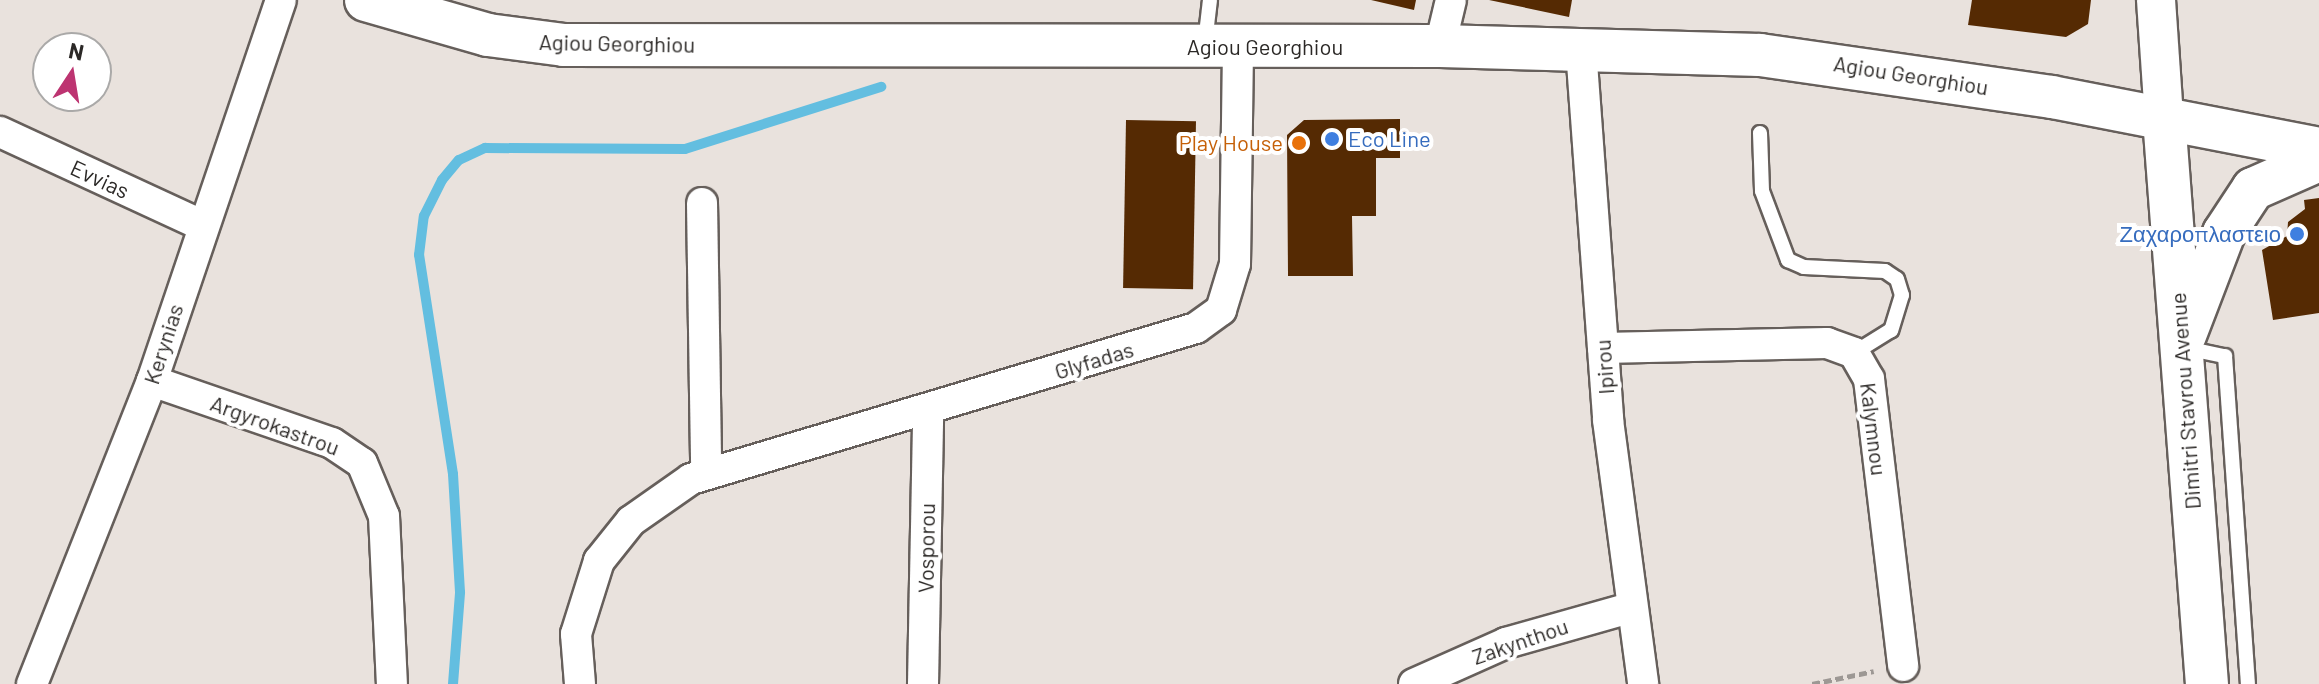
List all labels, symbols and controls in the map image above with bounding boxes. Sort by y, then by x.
street label: Agiou Georghiou [539,28,695,58]
north arrow [32,32,112,112]
street label: Agiou Georghiou [1187,34,1343,60]
text: N [67,36,86,65]
street label: Agiou Georghiou [1832,50,1990,100]
place label: Eco Line [1348,126,1431,152]
place label: Play House [1179,130,1283,156]
marker: Eco Line [1323,130,1341,148]
marker: Play House [1290,134,1308,152]
street label: Evvias [66,154,134,204]
place label: Ζαχαροπλαστειο [2120,221,2281,247]
marker: Ζαχαροπλαστειο [2288,225,2306,243]
street label: Dimitri Stavrou Avenue [2164,292,2206,510]
street label: Kerynias [138,301,188,387]
street label: Glyfadas [1051,336,1137,384]
street label: Ipirou [1589,339,1619,395]
street label: Kalymnou [1855,381,1893,477]
street label: Argyrokastrou [207,389,343,461]
street label: Vosporou [912,503,940,593]
street label: Zakynthou [1469,612,1571,670]

